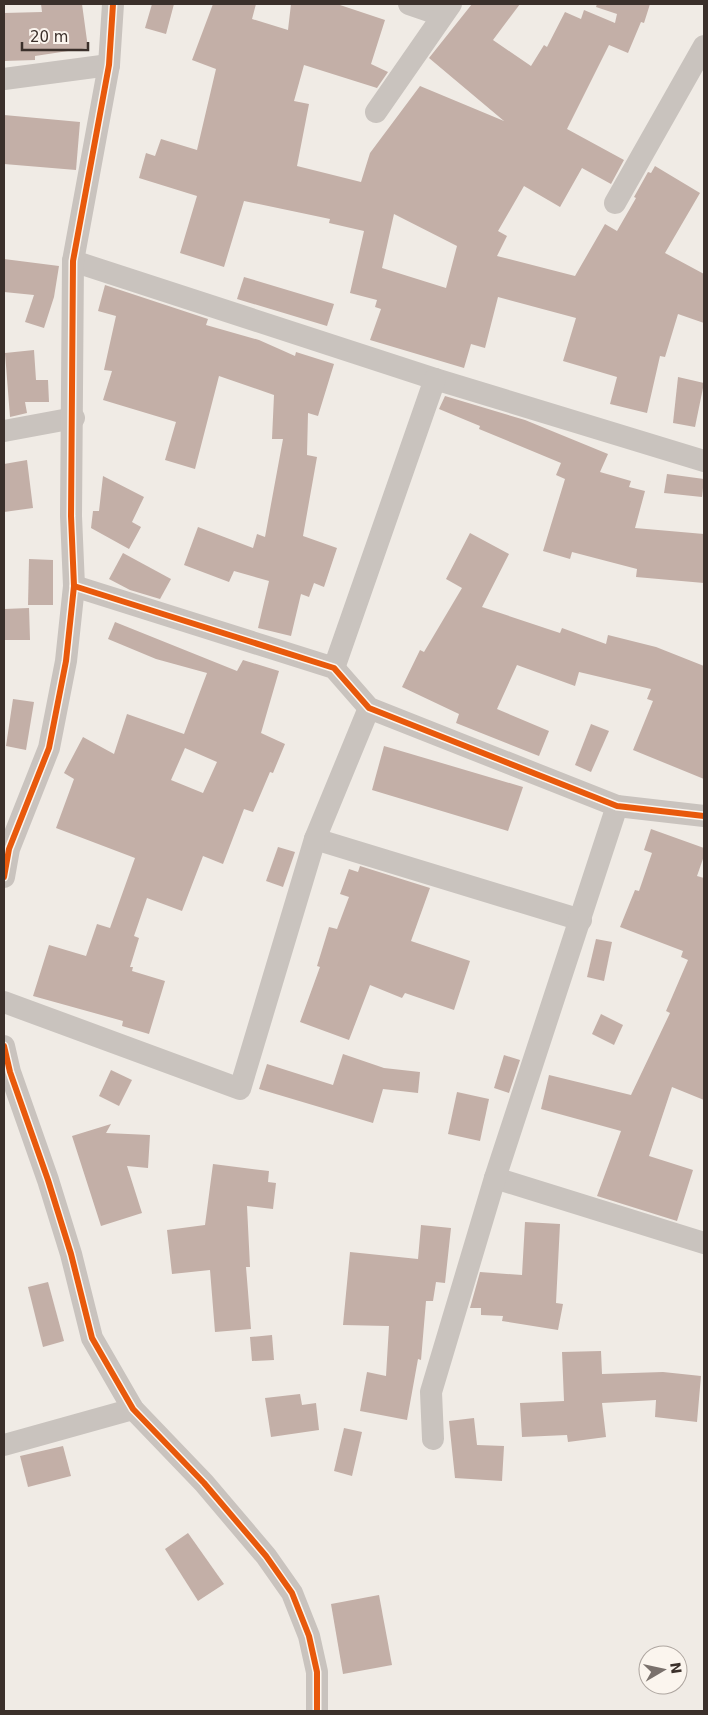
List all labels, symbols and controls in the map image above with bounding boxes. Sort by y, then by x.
scale bar [22,20,89,52]
text: 20 m [30,28,68,46]
north arrow [638,1645,688,1695]
text: N [667,1661,685,1675]

